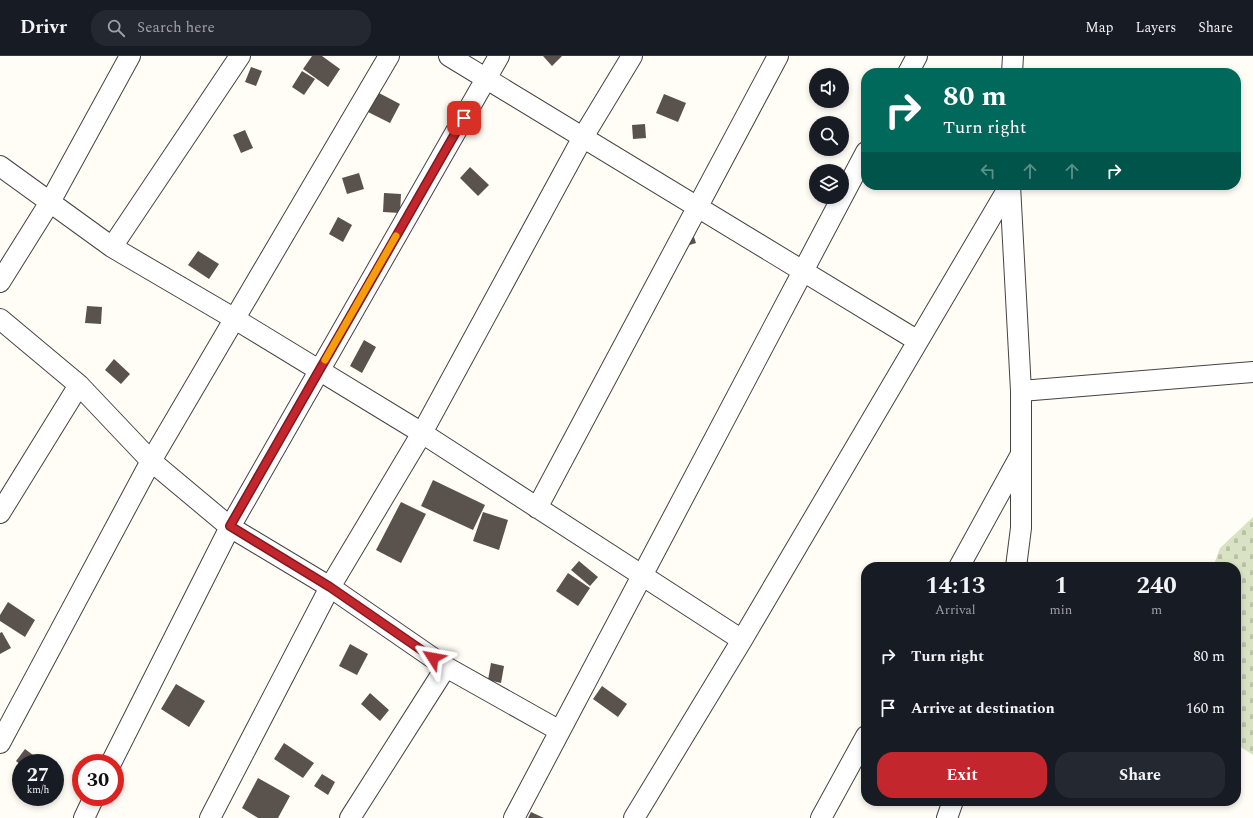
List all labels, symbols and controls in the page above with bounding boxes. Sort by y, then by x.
search box [91,10,371,46]
text: Drivr [20,13,67,42]
text: Search here [137,16,215,39]
icon: search [105,17,127,39]
text: Map [1085,17,1114,38]
text: Layers [1136,17,1176,38]
text: Share [1198,17,1233,38]
map controls [809,68,849,204]
button: sound [809,68,849,108]
text: 80 m [943,75,1007,118]
icon: right [877,84,929,136]
pin [447,101,481,135]
icon: arrive [453,107,475,129]
text: Turn right [943,114,1026,141]
button: search [809,116,849,156]
icon: left [977,160,999,182]
icon: ahead [1019,160,1041,182]
icon: ahead [1061,160,1083,182]
icon: right [1103,160,1125,182]
button: layers [809,164,849,204]
text: 14:13 [925,568,985,604]
text: 1 [1054,568,1068,604]
text: 240 [1136,568,1177,604]
text: Arrival [935,600,976,620]
text: min [1050,600,1072,620]
text: m [1151,600,1162,620]
position arrow [412,637,454,679]
icon: right [877,645,899,667]
text: Turn right [911,645,984,668]
text: 80 m [1193,645,1225,668]
icon: arrive [877,697,899,719]
text: Arrive at destination [911,697,1055,720]
text: 160 m [1186,697,1225,720]
button: Exit [877,752,1047,798]
button: Share [1055,752,1225,798]
speed limit sign: 30 [72,754,124,806]
text: 27 [27,760,49,790]
text: km/h [27,782,49,798]

